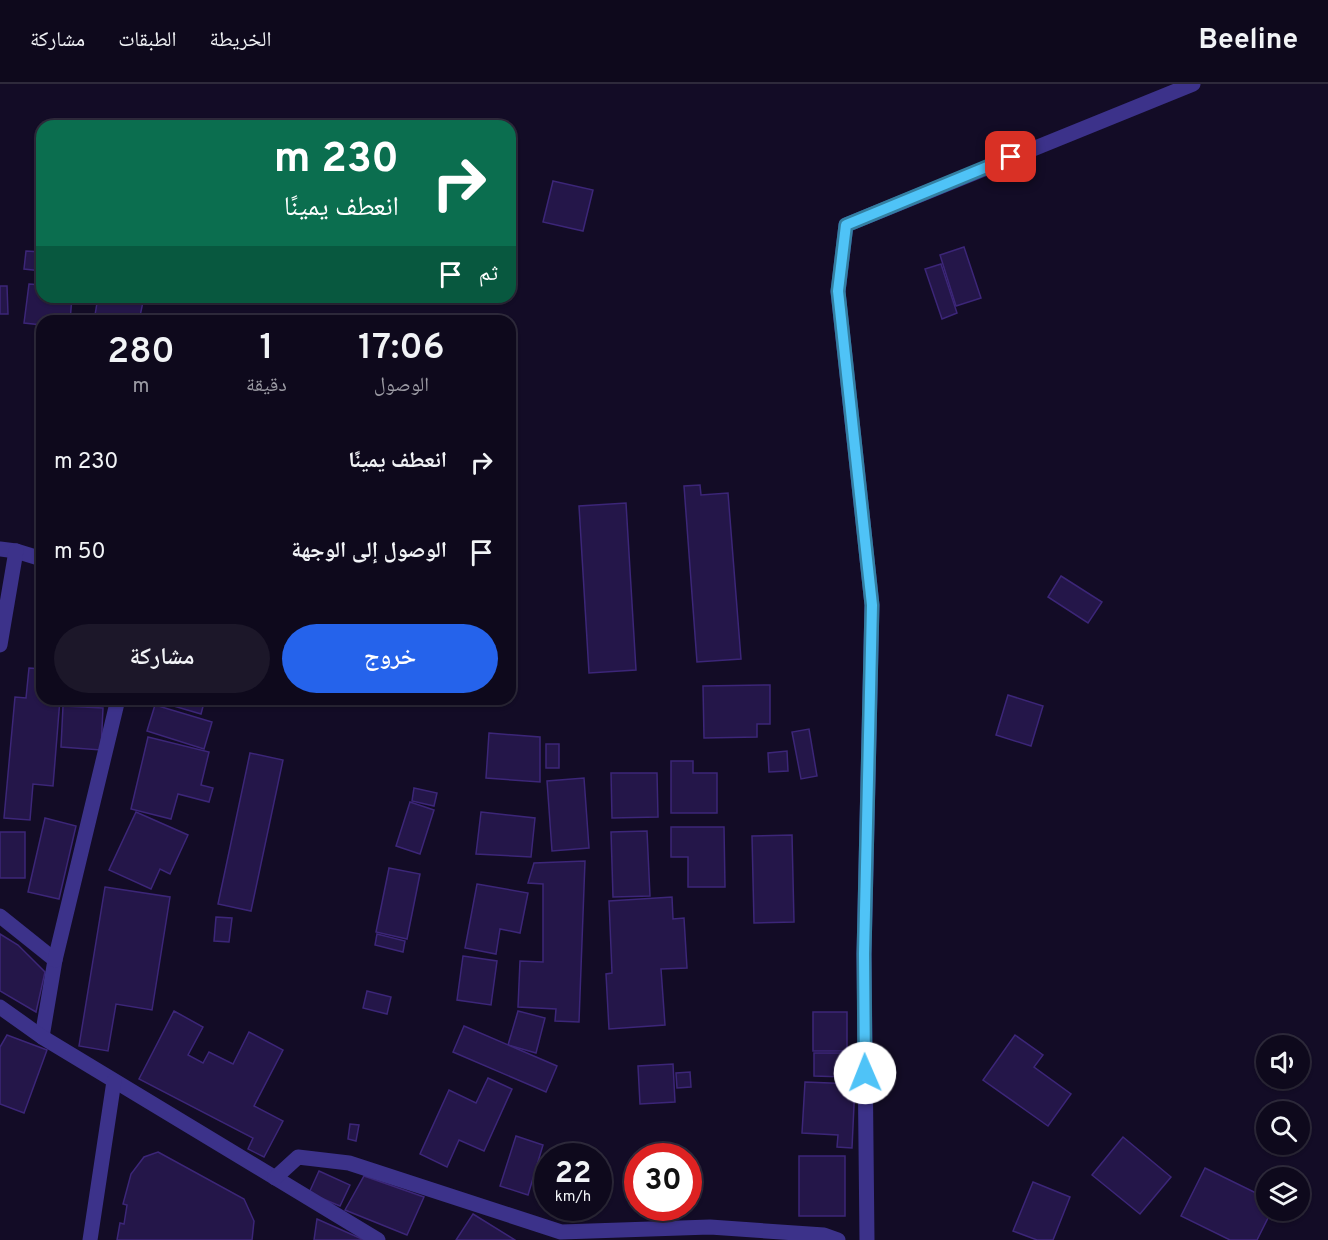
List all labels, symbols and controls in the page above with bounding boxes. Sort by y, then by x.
text: Beeline [1198,23,1298,59]
text: مشاركة [30,27,85,54]
text: الطبقات [118,27,177,54]
text: الخريطة [210,27,271,54]
pin [985,131,1036,182]
text: 230 m [274,134,399,187]
icon: arrive [994,140,1027,173]
icon: right [420,144,498,222]
text: انعطف يمينًا [284,191,399,225]
icon: arrive [434,258,467,291]
text: ثم [479,261,498,288]
text: 1 [259,326,273,372]
text: 17:06 [358,326,445,372]
text: 280 [107,330,175,376]
text: دقيقة [246,373,287,399]
text: الوصول [374,373,429,399]
text: m [133,374,150,400]
icon: right [465,446,498,479]
text: انعطف يمينًا [348,448,447,475]
text: 230 m [54,449,118,476]
icon: arrive [465,536,498,569]
text: الوصول إلى الوجهة [291,538,447,565]
text: 50 m [54,539,106,566]
button: مشاركة [54,624,270,693]
button: خروج [282,624,498,693]
map controls [1256,1035,1310,1221]
button: sound [1256,1035,1310,1089]
position arrow [833,1041,897,1105]
button: search [1256,1101,1310,1155]
speed limit sign: 30 [624,1143,702,1221]
text: 22 [555,1156,591,1193]
button: layers [1256,1167,1310,1221]
text: km/h [555,1188,591,1207]

